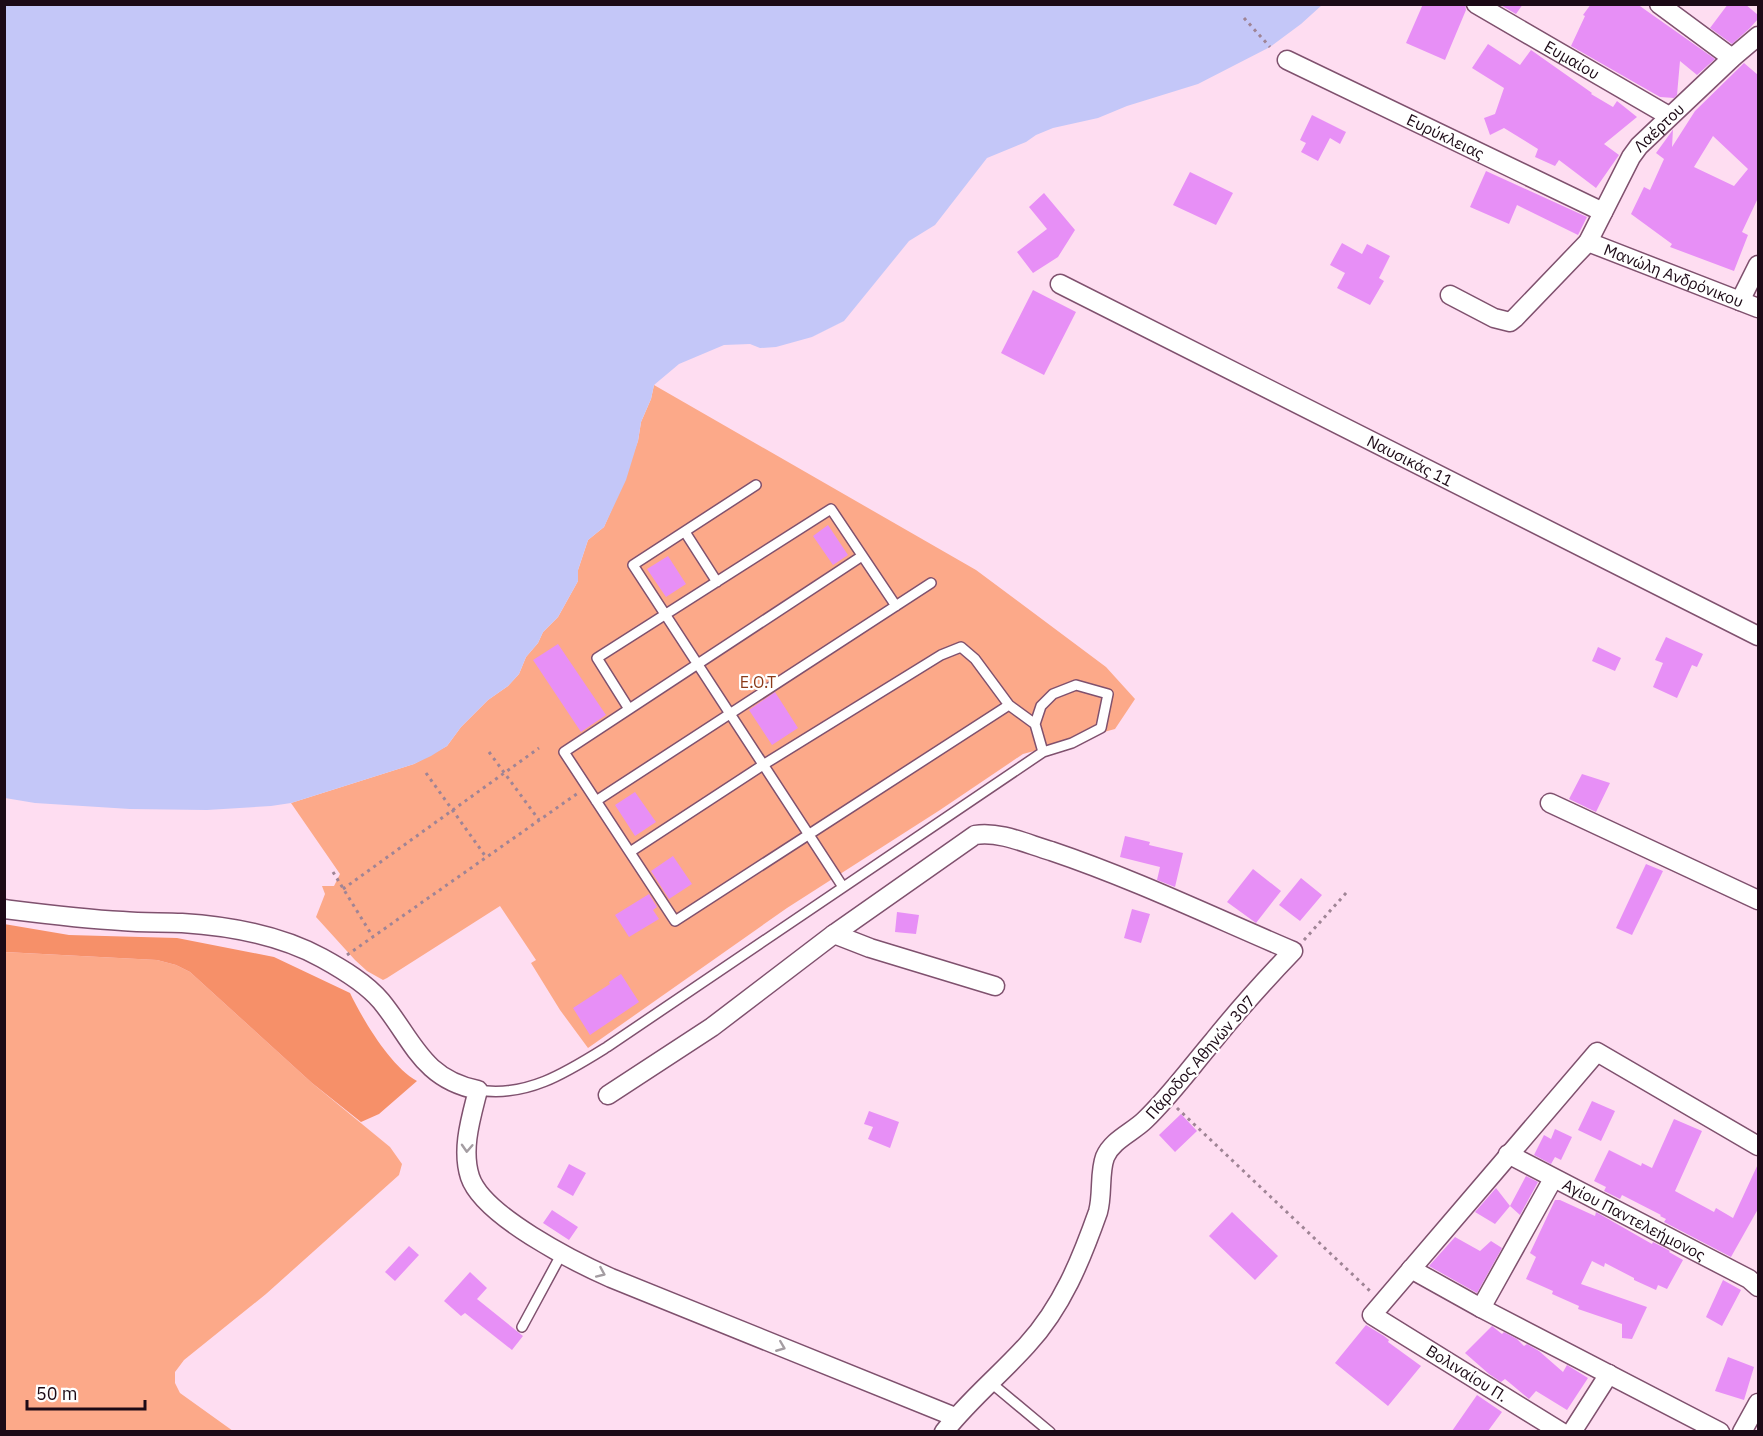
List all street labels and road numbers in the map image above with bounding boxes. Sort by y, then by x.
street label: Ευμαίου [1541,36,1603,84]
street label: Λαέρτου [1629,99,1688,156]
street label: Ευρύκλειας [1404,109,1488,164]
street label: Μανώλη Ανδρόνικου [1601,239,1746,311]
street label: Ναυσικάς 11 [1364,430,1456,491]
street label: Πάροδος Αθηνών 307 [1141,991,1259,1123]
street label: Αγίου Παντελεήμονος [1559,1174,1709,1265]
street label: Βολιναίου Π. [1423,1340,1511,1406]

